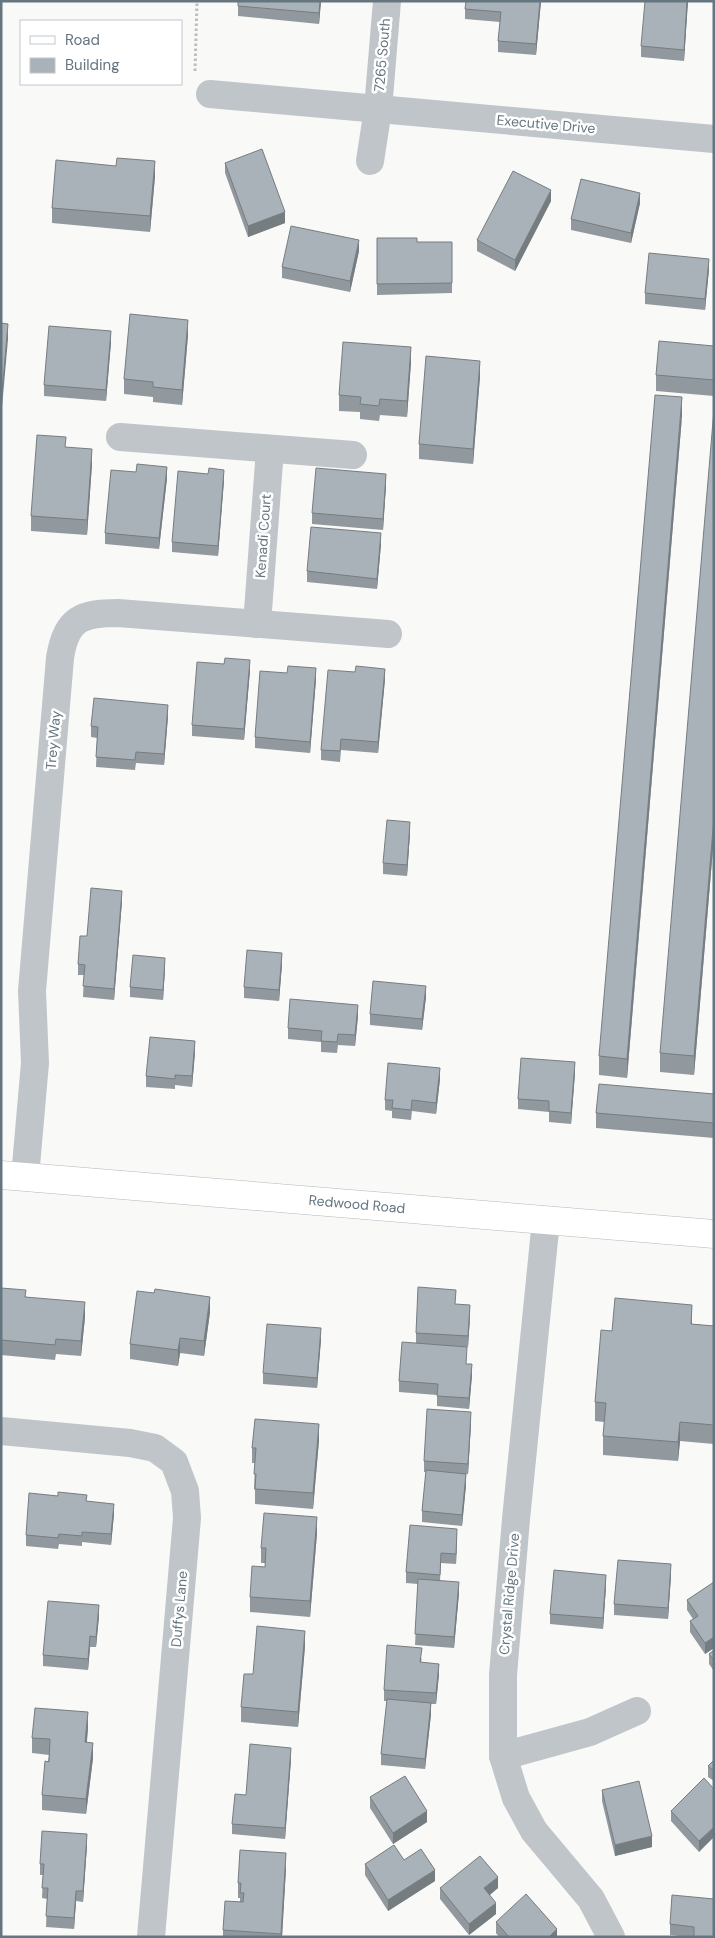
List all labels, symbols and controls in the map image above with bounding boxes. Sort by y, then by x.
street label: 7265 South [370,17,394,93]
legend [20,20,182,85]
text: Road [65,30,100,50]
text: Building [65,55,120,75]
street label: Executive Drive [496,111,596,137]
street label: Kenadi Court [251,493,275,579]
street label: Trey Way [41,710,65,770]
street label: Redwood Road [308,1191,406,1217]
street label: Crystal Ridge Drive [495,1532,523,1656]
street label: Duffys Lane [167,1570,191,1648]

